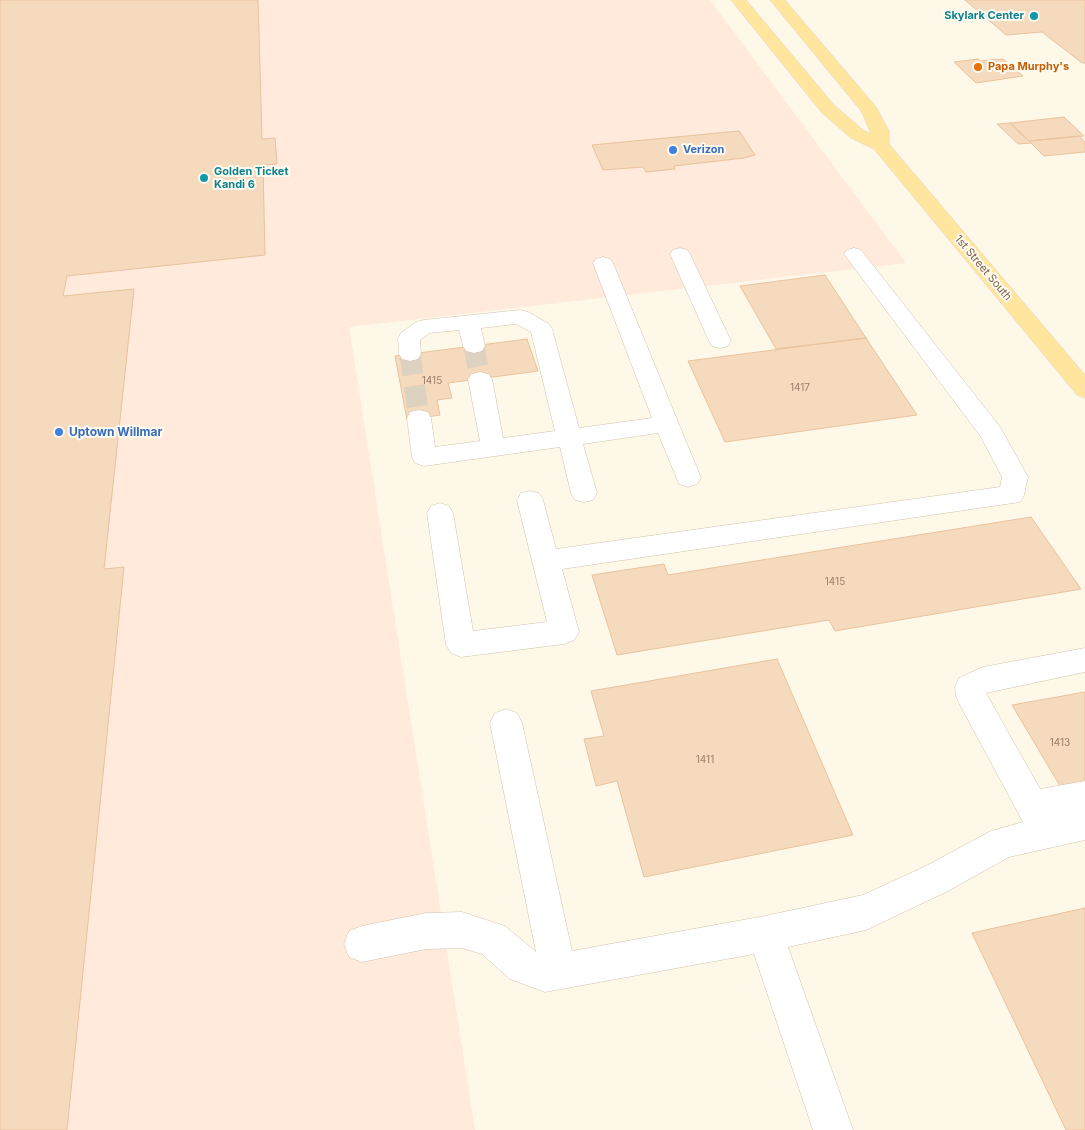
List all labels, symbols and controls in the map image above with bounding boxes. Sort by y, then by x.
place label: Skylark Center [944,9,1024,23]
marker: Skylark Center [1028,10,1040,22]
place label: Papa Murphy's [988,60,1069,74]
marker: Papa Murphy's [972,61,984,73]
place label: Verizon [683,143,724,157]
marker: Verizon [667,144,679,156]
place label: Golden Ticket Kandi 6 [214,165,288,191]
marker: Golden Ticket Kandi 6 [198,172,210,184]
street label: 1st Street South [952,233,1014,303]
house number: 1415 [422,375,442,387]
house number: 1417 [790,382,810,394]
place label: Uptown Willmar [69,425,162,439]
marker: Uptown Willmar [53,426,65,438]
house number: 1415 [825,576,845,588]
house number: 1413 [1050,737,1070,749]
house number: 1411 [696,754,714,766]

